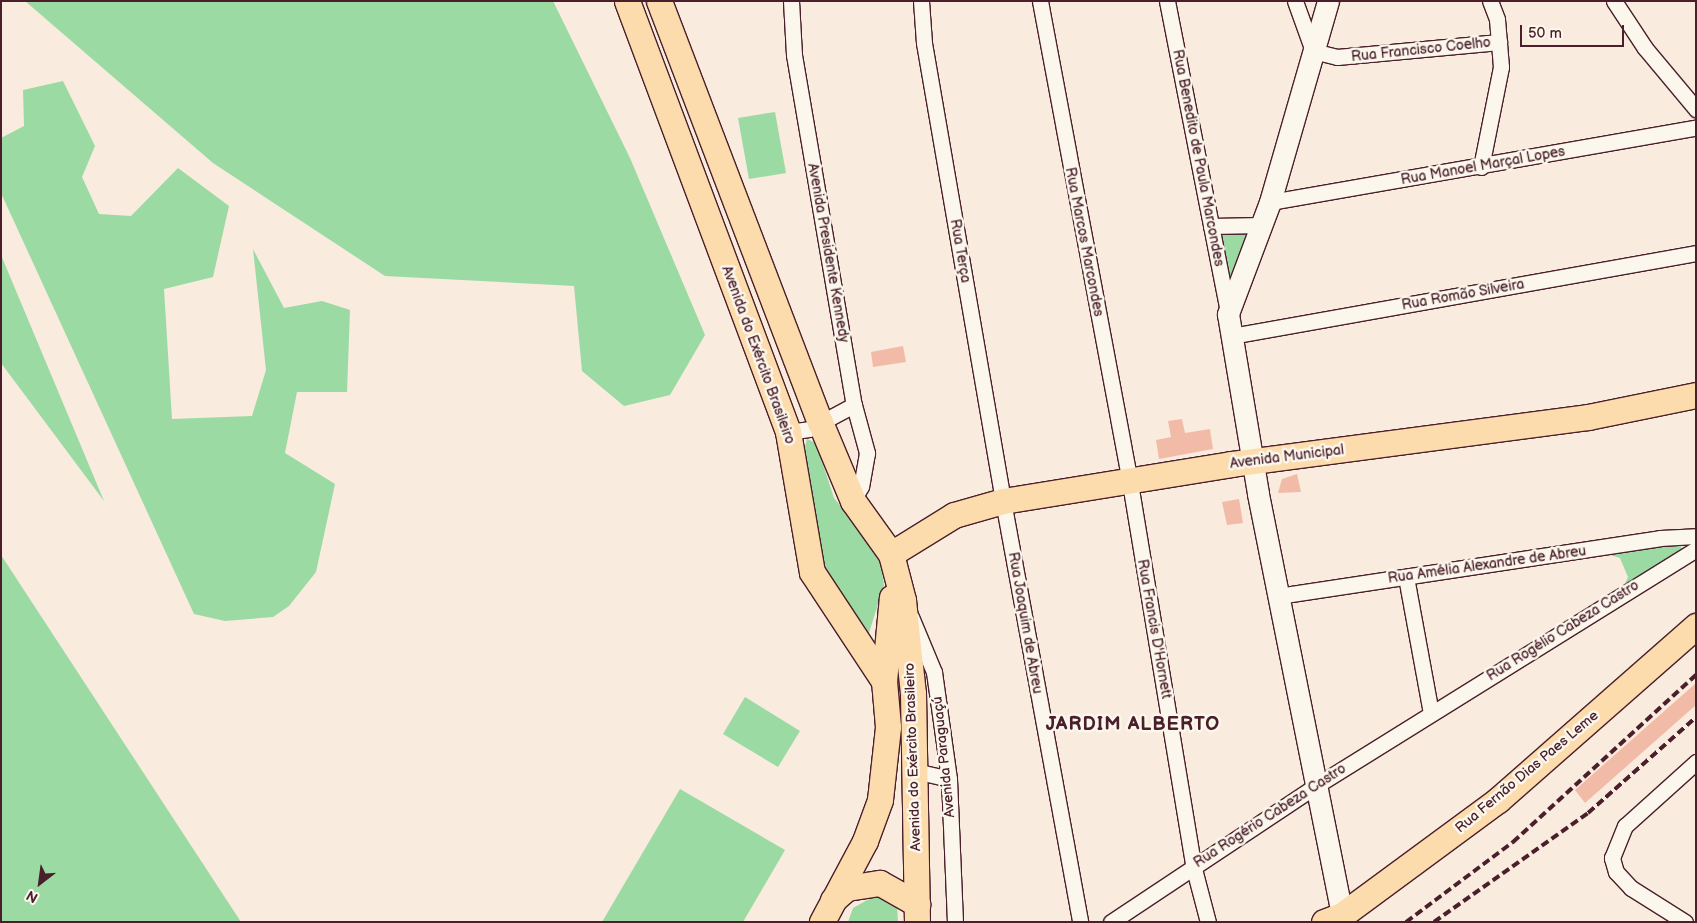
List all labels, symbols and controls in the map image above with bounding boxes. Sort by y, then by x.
scale bar [1522,15,1626,47]
text: 50 m [1528,24,1562,43]
street label: Rua Francisco Coelho [1350,34,1492,66]
street label: Rua Benedito de Paula Marcondes [1169,48,1227,268]
street label: Rua Manoel Marçal Lopes [1400,143,1566,189]
street label: Avenida Presidente Kennedy [804,162,852,344]
street label: Rua Marcos Marcondes [1061,166,1107,318]
street label: Rua Terça [946,218,974,284]
street label: Avenida do Exército Brasileiro [718,264,798,446]
street label: Rua Romão Silveira [1400,276,1526,314]
street label: Avenida Municipal [1229,442,1345,472]
street label: Rua Amélia Alexandre de Abreu [1387,543,1587,587]
street label: Rua Joaquim de Abreu [1004,550,1046,696]
street label: Rua Francis D'Hornett [1133,558,1175,700]
street label: Rua Rogélio Cabeza Castro [1484,577,1642,685]
street label: Avenida do Exército Brasileiro [901,663,925,851]
street label: Avenida Paraguaçú [929,696,959,818]
street label: Rua Fernão Dias Paes Leme [1452,707,1602,837]
district label: JARDIM ALBERTO [1044,714,1222,736]
street label: Rua Rogério Cabeza Castro [1191,760,1349,872]
north arrow [15,858,65,908]
text: N [23,886,41,906]

